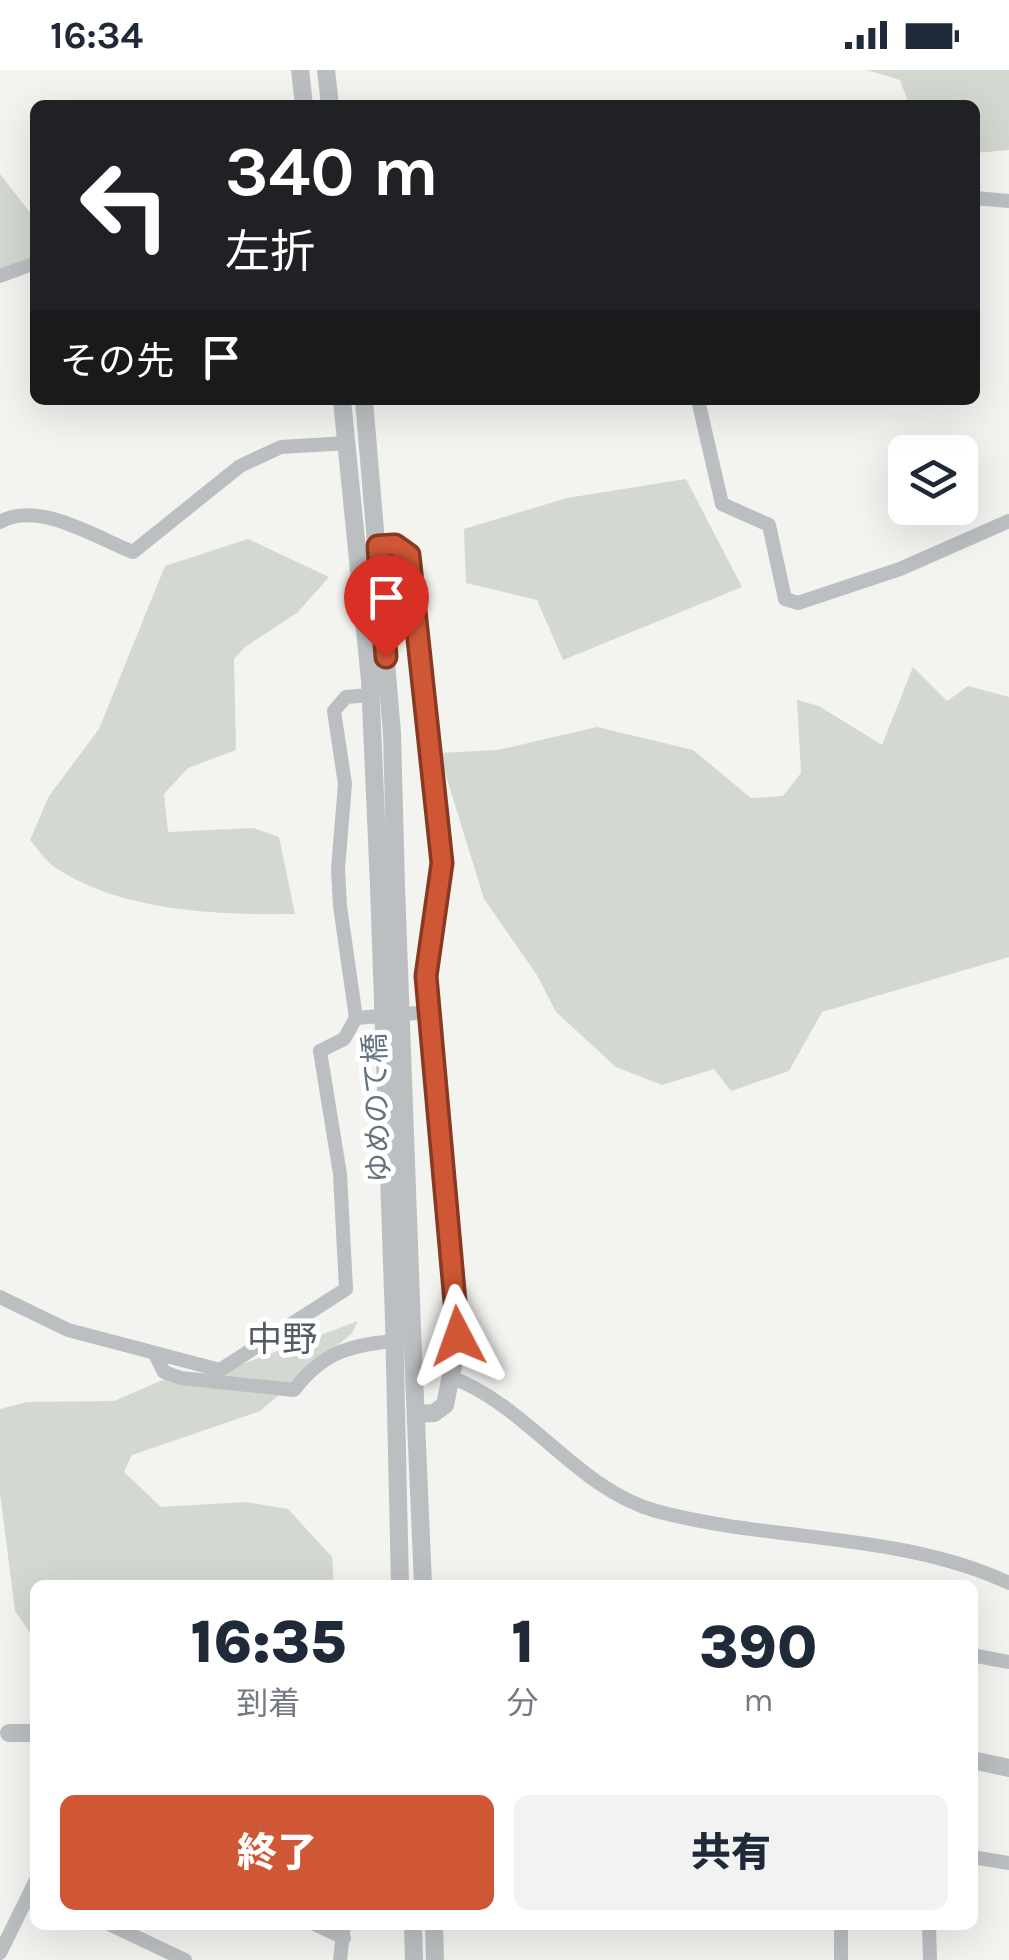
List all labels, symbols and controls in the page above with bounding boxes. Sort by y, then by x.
text: 16:34 [50,13,143,58]
text: 340 m [225,131,439,213]
icon: left [60,140,190,270]
text: 左折 [225,226,315,278]
icon: arrive [194,330,249,385]
text: その先 [60,339,174,384]
map controls [888,435,978,525]
button: layers [888,435,978,525]
pin [344,555,429,658]
icon: arrive [359,570,414,625]
street label: ゆめのて橋 [356,1032,398,1184]
position arrow [406,1284,510,1388]
district label: 中野 [247,1319,317,1360]
text: 16:35 [191,1607,346,1677]
text: 1 [511,1607,534,1677]
text: 390 [699,1612,817,1682]
text: m [743,1682,773,1719]
text: 到着 [236,1685,300,1722]
text: 分 [507,1685,539,1722]
button: 終了 [60,1795,494,1910]
button: 共有 [514,1795,948,1910]

